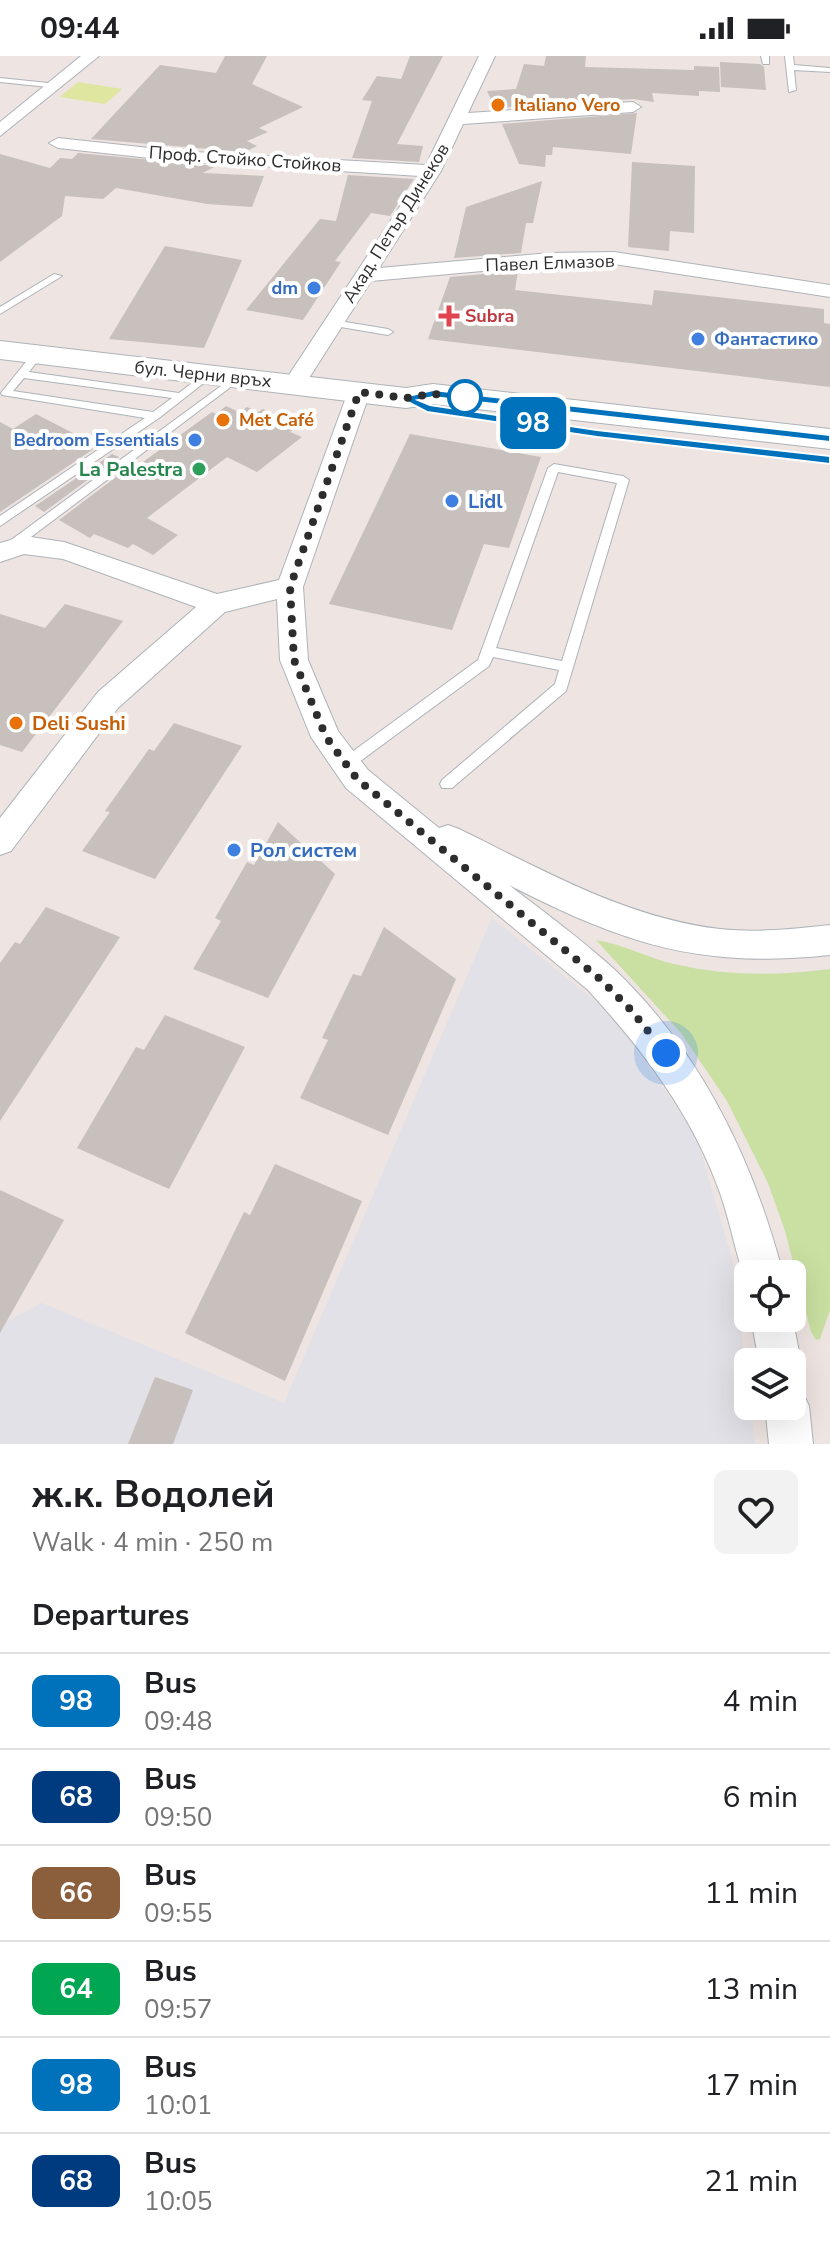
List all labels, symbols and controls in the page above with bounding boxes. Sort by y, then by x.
text: 09:44 [40,8,119,49]
place label: Italiano Vero [514,93,621,117]
marker: Italiano Vero [489,96,507,114]
street label: Акад. Петър Динеков [337,139,455,307]
street label: Проф. Стойко Стойков [148,140,342,178]
street label: Павел Елмазов [485,249,615,277]
place label: dm [271,276,298,300]
marker: dm [305,279,323,297]
place label: Subra [465,304,514,328]
marker: Subra [440,307,458,325]
place label: Фантастико [714,327,818,351]
marker: Фантастико [689,330,707,348]
street label: бул. Черни връх [133,355,273,393]
unlabelled marker [448,380,482,414]
line badge: 98 [497,397,569,449]
text: 98 [516,404,550,442]
place label: Met Café [239,408,314,432]
marker: Met Café [214,411,232,429]
place label: Bedroom Essentials [13,428,179,452]
marker: Bedroom Essentials [186,431,204,449]
place label: La Palestra [79,456,183,483]
marker: La Palestra [190,460,208,478]
place label: Lidl [468,488,503,515]
marker: Lidl [443,492,461,510]
place label: Deli Sushi [32,710,126,737]
marker: Deli Sushi [7,714,25,732]
place label: Рол систем [250,837,357,864]
marker: Рол систем [225,841,243,859]
your location [646,1033,686,1073]
map controls [734,1260,806,1420]
button: locate [734,1260,806,1332]
button: layers [734,1348,806,1420]
text: ж.к. Водолей [32,1469,275,1520]
button: heart [714,1470,798,1554]
text: Walk · 4 min · 250 m [32,1525,273,1560]
text: Departures [32,1595,189,1636]
text: Bus [144,1663,197,1704]
text: 4 min [723,1681,798,1722]
text: 98 [59,1682,93,1720]
text: 09:48 [144,1704,212,1739]
text: Bus [144,1759,197,1800]
text: 6 min [723,1777,798,1818]
text: 68 [59,1778,93,1816]
text: 09:50 [144,1800,212,1835]
text: Bus [144,1855,197,1896]
text: 11 min [705,1873,798,1914]
text: 66 [59,1874,93,1912]
text: 09:55 [144,1896,212,1931]
text: Bus [144,1951,197,1992]
text: 13 min [705,1969,798,2010]
text: 64 [59,1970,93,2008]
text: 09:57 [144,1992,212,2027]
text: Bus [144,2047,197,2088]
text: 17 min [705,2065,798,2106]
text: 98 [59,2066,93,2104]
text: 10:01 [144,2088,212,2123]
text: Bus [144,2143,197,2184]
text: 21 min [705,2161,798,2202]
text: 68 [59,2162,93,2200]
text: 10:05 [144,2184,212,2219]

